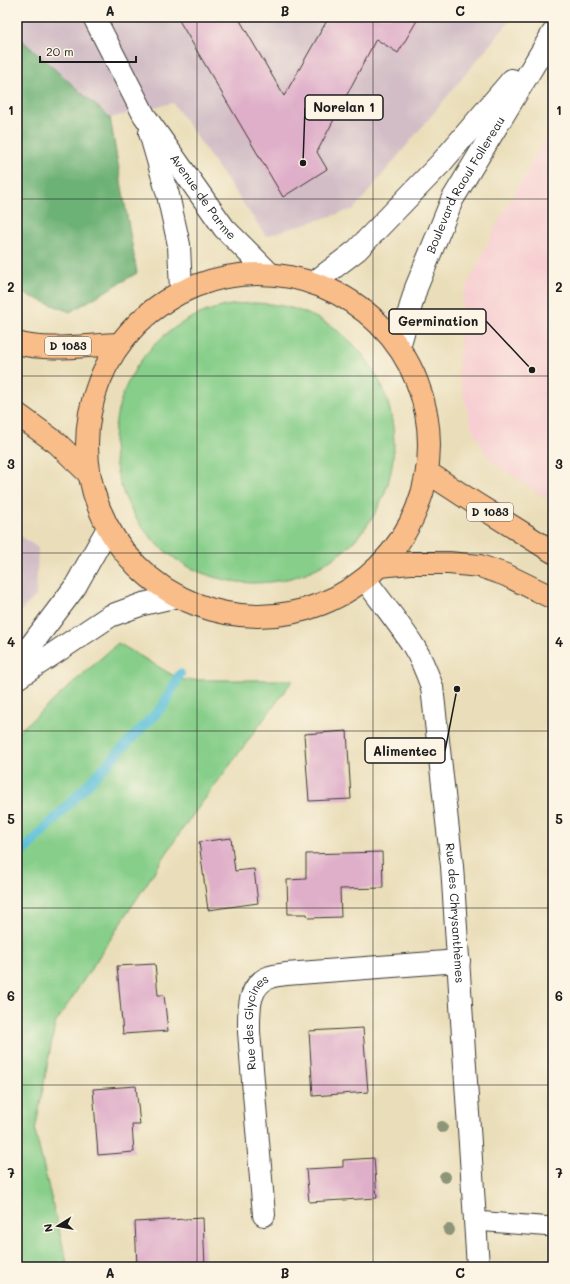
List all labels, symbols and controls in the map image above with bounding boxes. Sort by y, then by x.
text: A [105,2,115,19]
text: B [281,2,290,19]
text: C [455,2,465,19]
scale bar [40,38,136,64]
text: 20 m [46,43,74,59]
callout: Norelan 1 [305,95,383,120]
text: Norelan 1 [313,98,375,115]
text: 1 [8,101,14,118]
text: 1 [556,101,562,118]
street label: Boulevard Raoul Follereau [422,113,508,256]
street label: Avenue de Parme [167,151,240,243]
text: 2 [7,278,15,295]
text: 2 [555,278,563,295]
callout: Germination [389,309,486,334]
text: Germination [398,312,478,329]
road number: D 1083 [45,337,91,355]
text: 3 [7,455,15,472]
text: 3 [555,455,563,472]
road number: D 1083 [467,503,513,521]
text: 4 [7,633,15,650]
text: 4 [555,633,563,650]
callout: Alimentec [365,738,445,763]
text: Alimentec [373,742,437,759]
text: 5 [7,810,15,827]
text: 5 [555,810,563,827]
street label: Rue des Chrysanthèmes [442,842,469,984]
street label: Rue des Glycines [240,970,271,1071]
text: 6 [7,987,15,1004]
text: 6 [555,987,563,1004]
text: 7 [7,1164,15,1181]
text: 7 [555,1164,563,1181]
north arrow [38,1206,78,1246]
text: N [40,1222,56,1234]
text: A [105,1264,115,1281]
text: B [281,1264,290,1281]
text: C [455,1264,465,1281]

